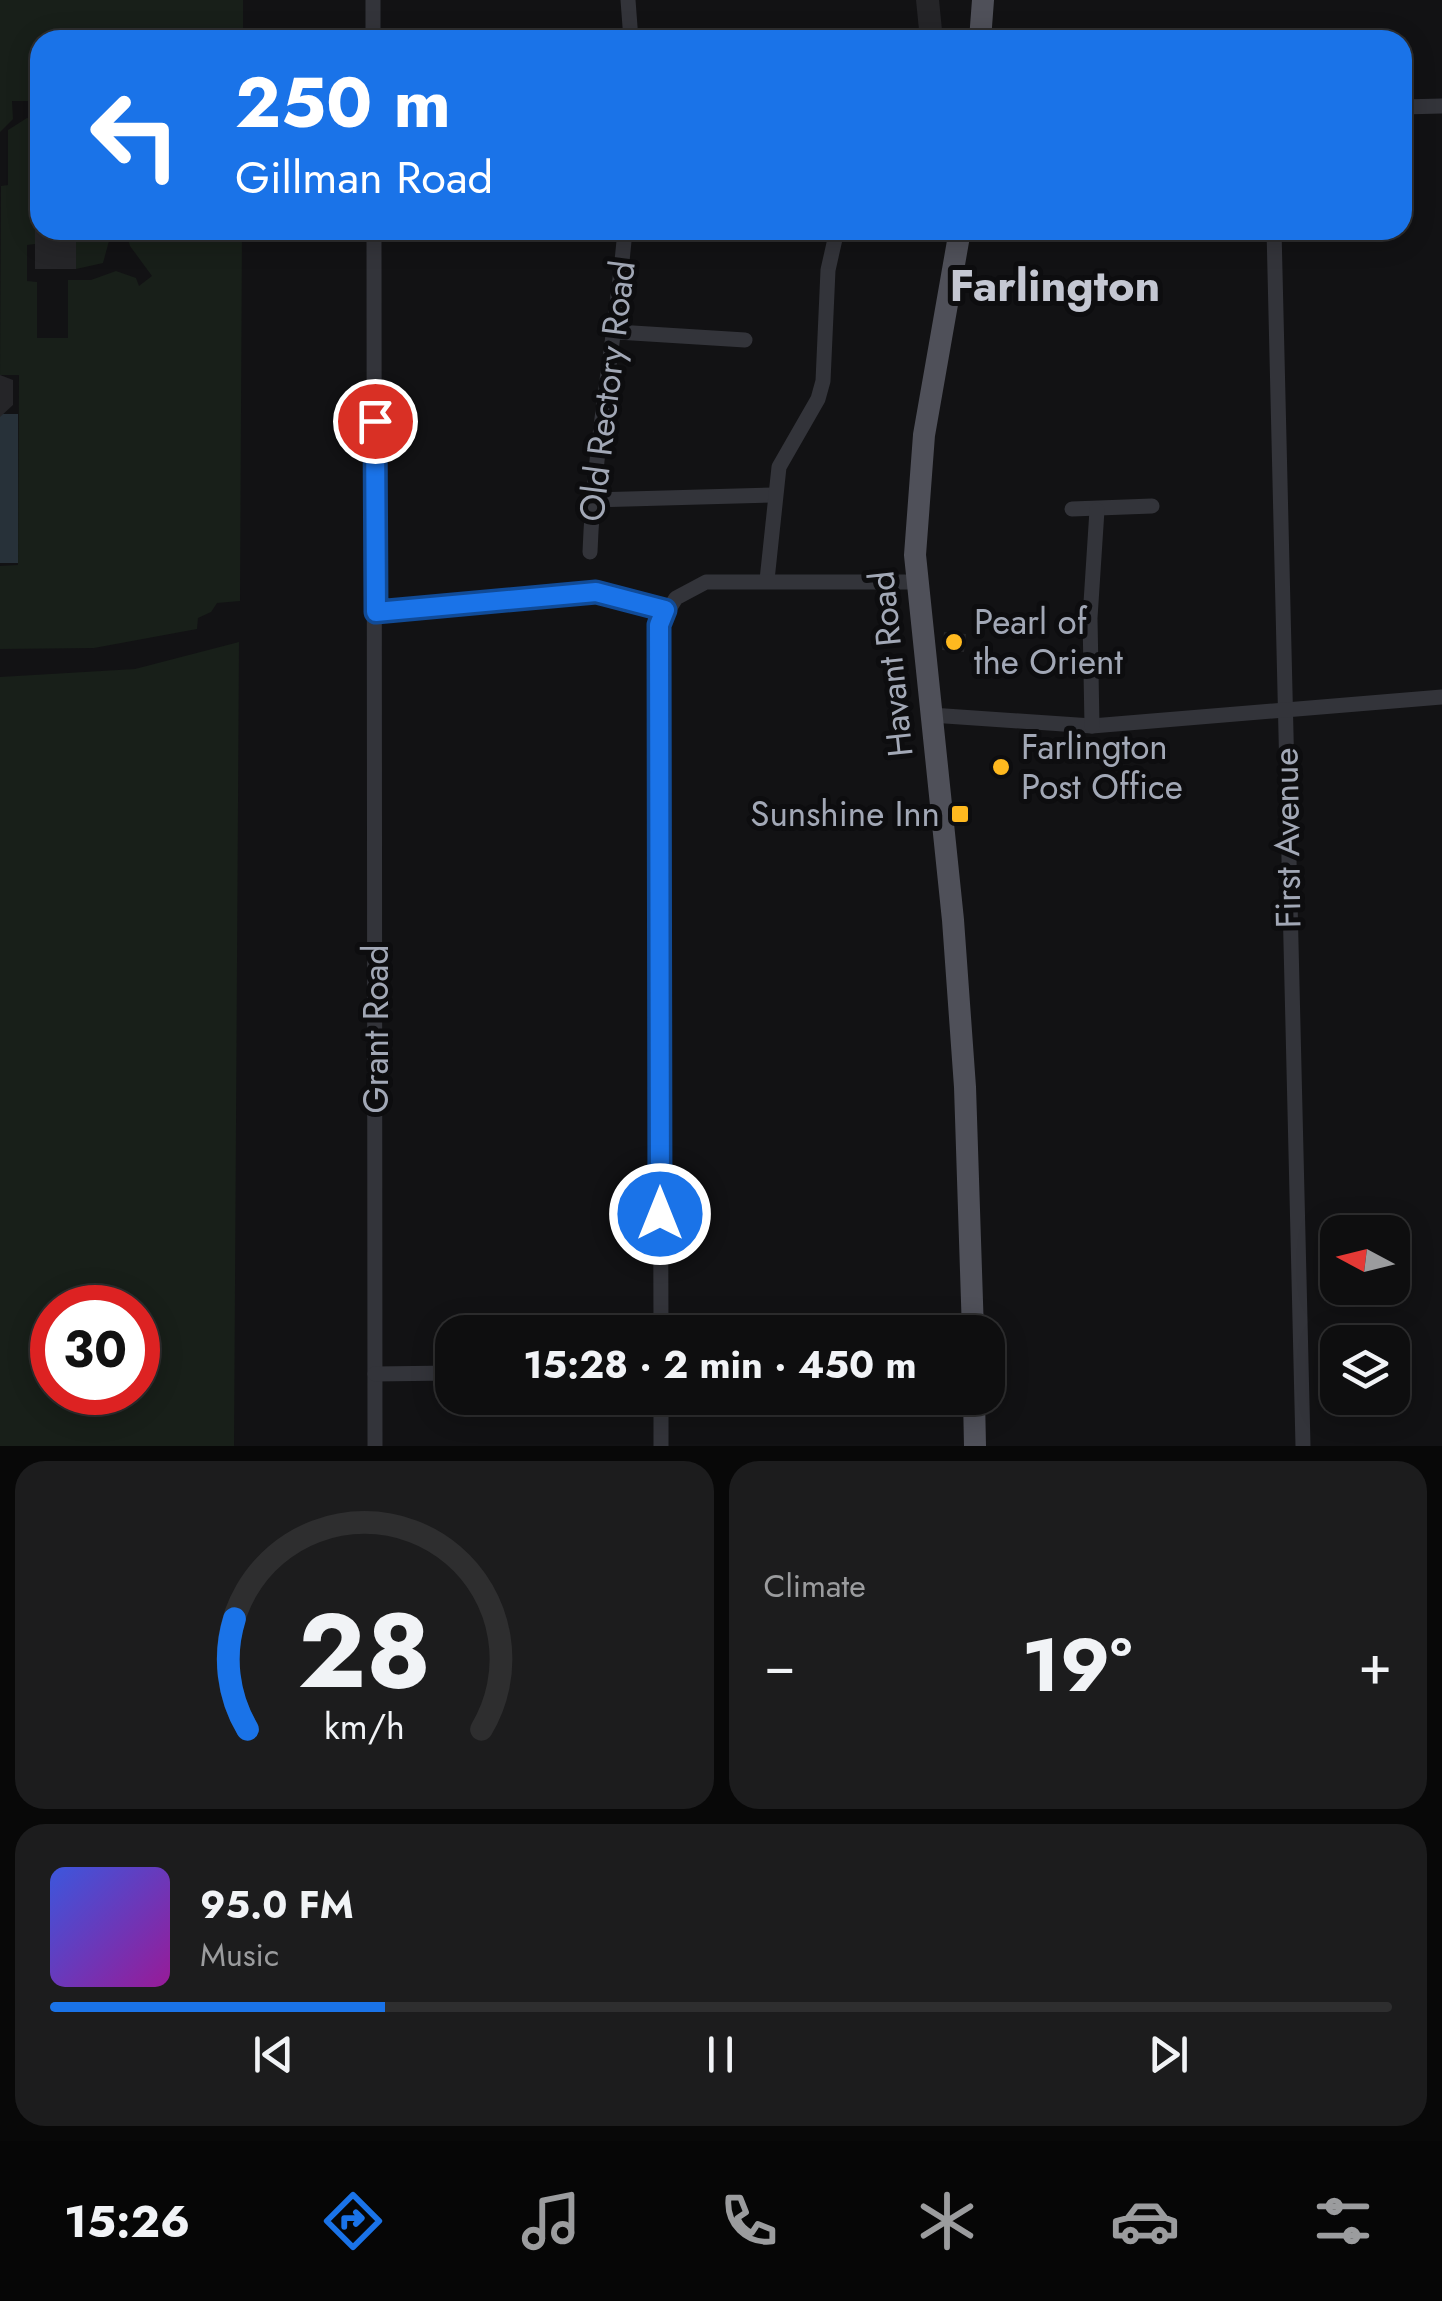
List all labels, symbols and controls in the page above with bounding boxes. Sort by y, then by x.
text: 250 m [235,52,451,153]
icon: left [70,70,200,200]
text: Gillman Road [235,145,493,210]
district label: Farlington [950,253,1160,318]
street label: Old Rectory Road [566,258,648,524]
pin [333,379,418,464]
icon: arrive [348,394,403,449]
street label: Havant Road [856,569,926,759]
place label: Pearl of the Orient [974,597,1123,687]
marker: Pearl of the Orient [943,631,965,653]
place label: Farlington Post Office [1021,722,1183,812]
street label: First Avenue [1260,747,1314,929]
marker: Farlington Post Office [990,756,1012,778]
place label: Sunshine Inn [750,789,940,839]
marker: Sunshine Inn [949,803,971,825]
street label: Grant Road [351,945,401,1113]
position arrow [608,1162,712,1266]
north arrow [1320,1215,1410,1305]
map controls [1320,1215,1410,1415]
speed limit sign: 30 [30,1285,160,1415]
button: layers [1320,1325,1410,1415]
text: 15:28 · 2 min · 450 m [523,1337,917,1392]
text: Climate [764,1563,866,1609]
text: 28 [298,1576,431,1726]
text: 19° [1022,1611,1132,1719]
text: − [764,1625,796,1705]
text: + [1358,1625,1392,1705]
text: km/h [324,1701,405,1752]
text: 95.0 FM [200,1877,354,1932]
text: Music [200,1932,279,1978]
icon: previous [246,2027,301,2082]
icon: pause [693,2027,748,2082]
icon: next [1141,2027,1196,2082]
icon: directions [318,2186,388,2256]
icon: music [516,2186,586,2256]
icon: phone [714,2186,784,2256]
icon: climate [912,2186,982,2256]
icon: car [1110,2186,1180,2256]
icon: filters [1308,2186,1378,2256]
text: 15:26 [64,2189,190,2254]

